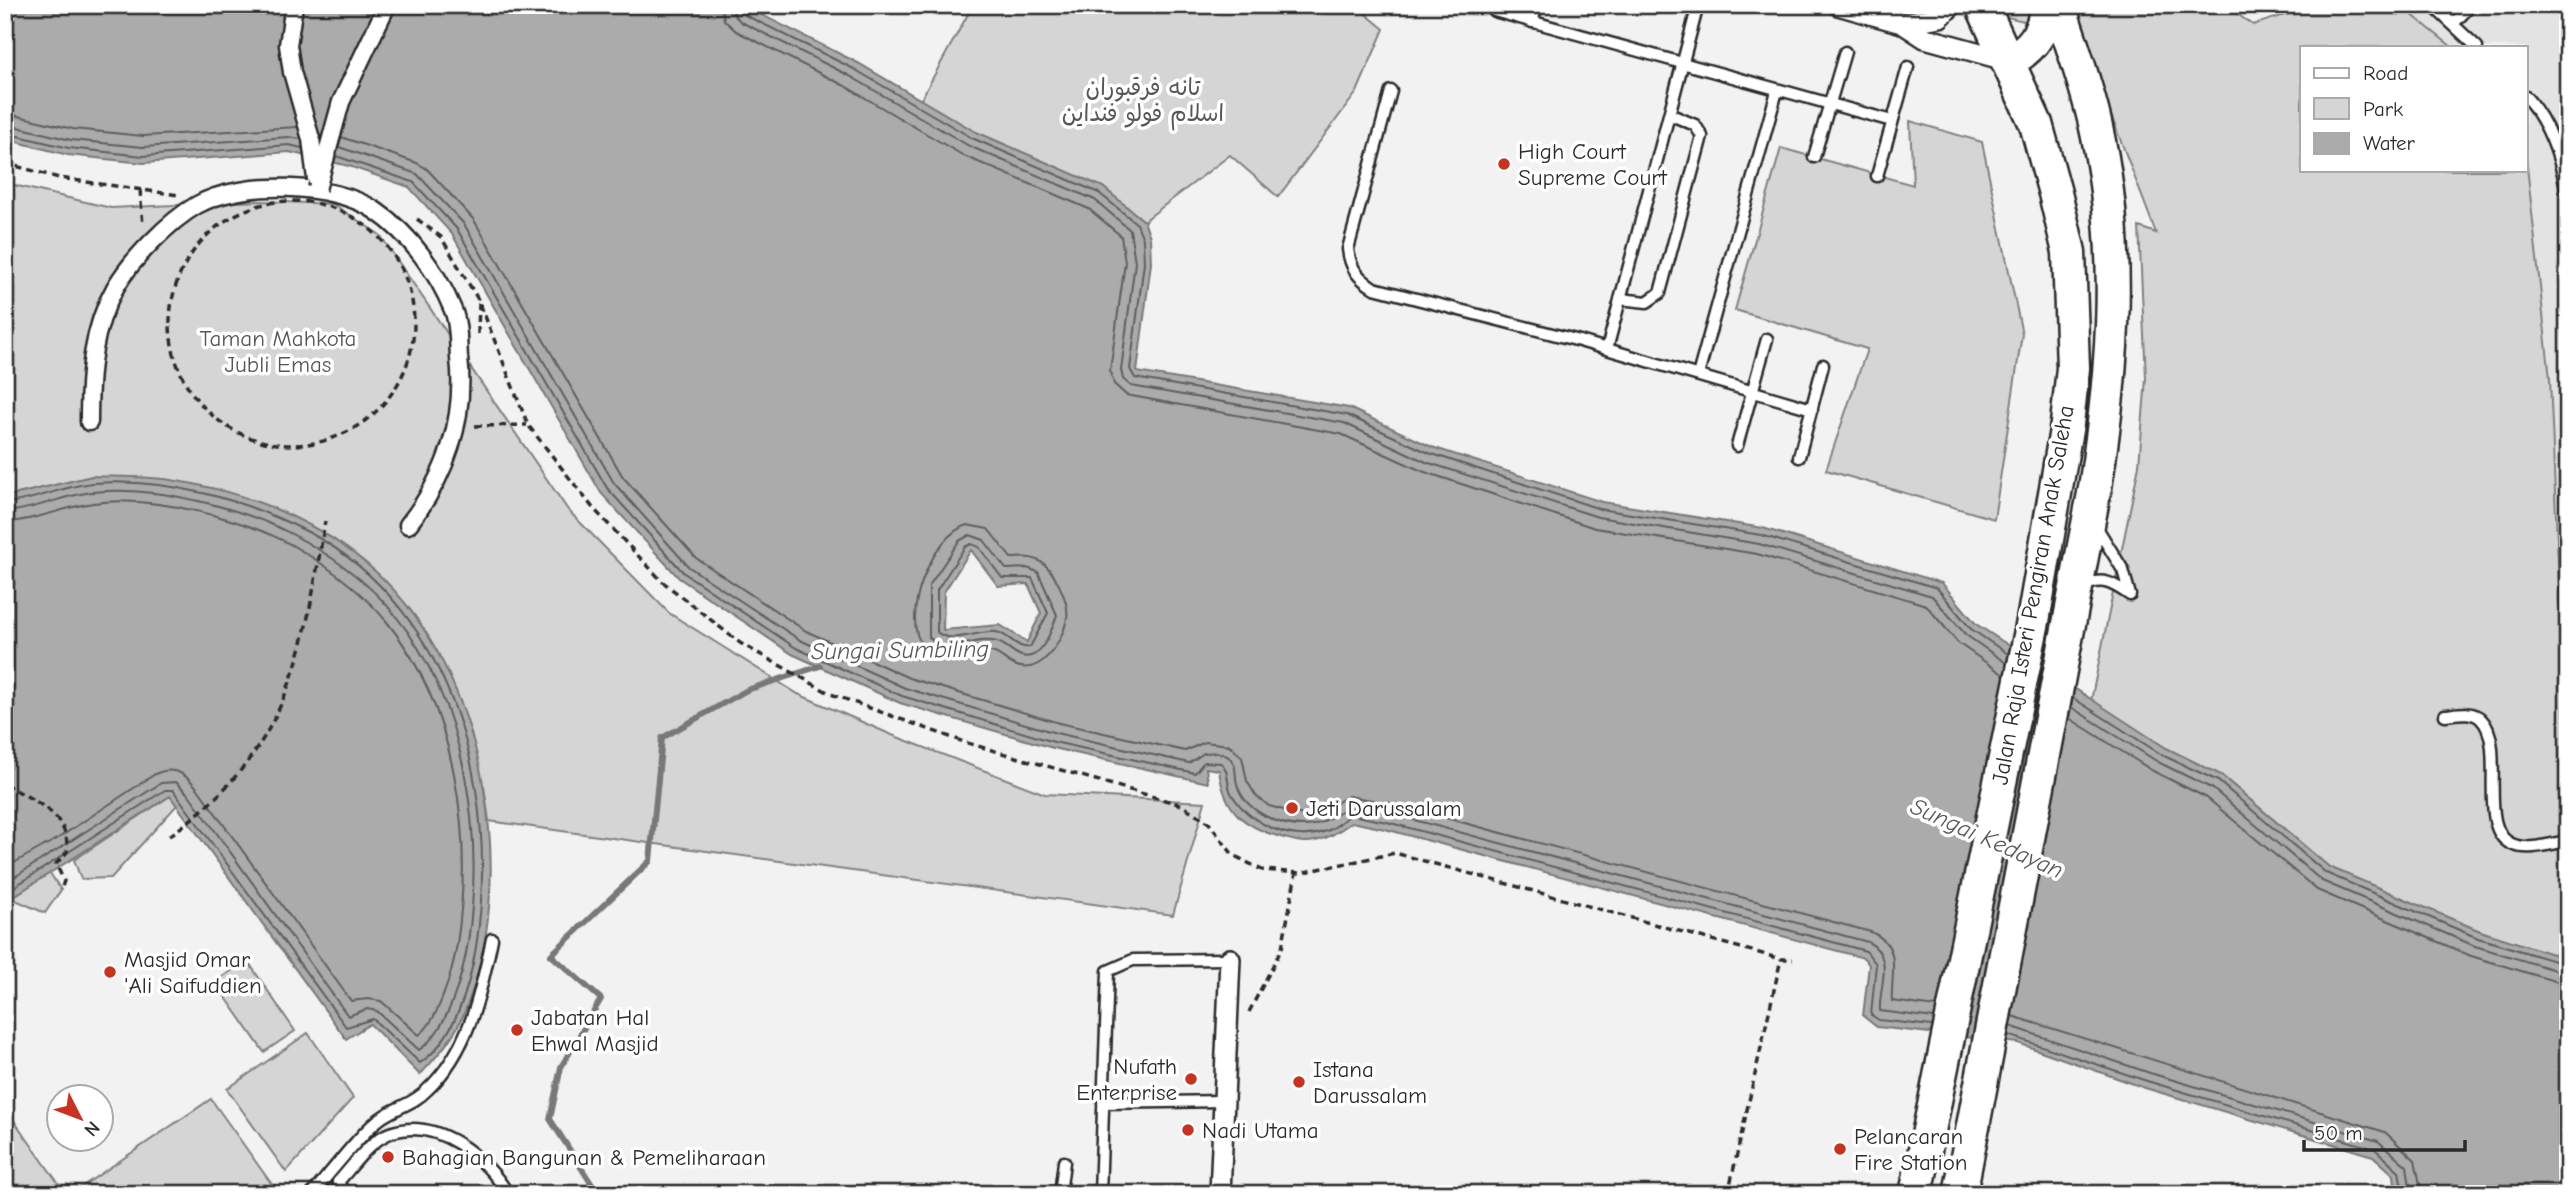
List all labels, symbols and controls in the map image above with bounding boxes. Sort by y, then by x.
legend [2300,46,2528,172]
text: Road [2363,61,2408,85]
park label: تانه فرقبوران اسلام فولو فنداين [1062,74,1224,131]
text: Park [2363,97,2403,121]
text: Water [2363,131,2416,155]
place label: High Court Supreme Court [1518,138,1668,191]
marker: High Court Supreme Court [1496,156,1512,172]
park label: Taman Mahkota Jubli Emas [200,325,356,378]
street label: Jalan Raja Isteri Pengiran Anak Saleha [1986,403,2080,787]
water label: Sungai Sumbiling [811,634,989,666]
water label: Sungai Kedayan [1906,792,2068,884]
place label: Jeti Darussalam [1306,795,1462,822]
marker: Jeti Darussalam [1284,800,1300,816]
place label: Masjid Omar 'Ali Saifuddien [124,946,262,999]
marker: Masjid Omar 'Ali Saifuddien [102,964,118,980]
place label: Jabatan Hal Ehwal Masjid [531,1004,659,1057]
marker: Jabatan Hal Ehwal Masjid [509,1022,525,1038]
place label: Nufath Enterprise [1076,1053,1177,1106]
place label: Istana Darussalam [1313,1056,1427,1109]
marker: Nufath Enterprise [1183,1071,1199,1087]
marker: Istana Darussalam [1291,1074,1307,1090]
north arrow [46,1084,116,1154]
scale bar [2304,1108,2464,1152]
text: N [80,1117,104,1141]
place label: Nadi Utama [1202,1117,1319,1144]
text: 50 m [2314,1121,2363,1145]
marker: Nadi Utama [1180,1122,1196,1138]
place label: Pelancaran Fire Station [1854,1123,1968,1176]
marker: Pelancaran Fire Station [1832,1141,1848,1157]
place label: Bahagian Bangunan & Pemeliharaan [402,1144,766,1171]
marker: Bahagian Bangunan & Pemeliharaan [380,1149,396,1165]

